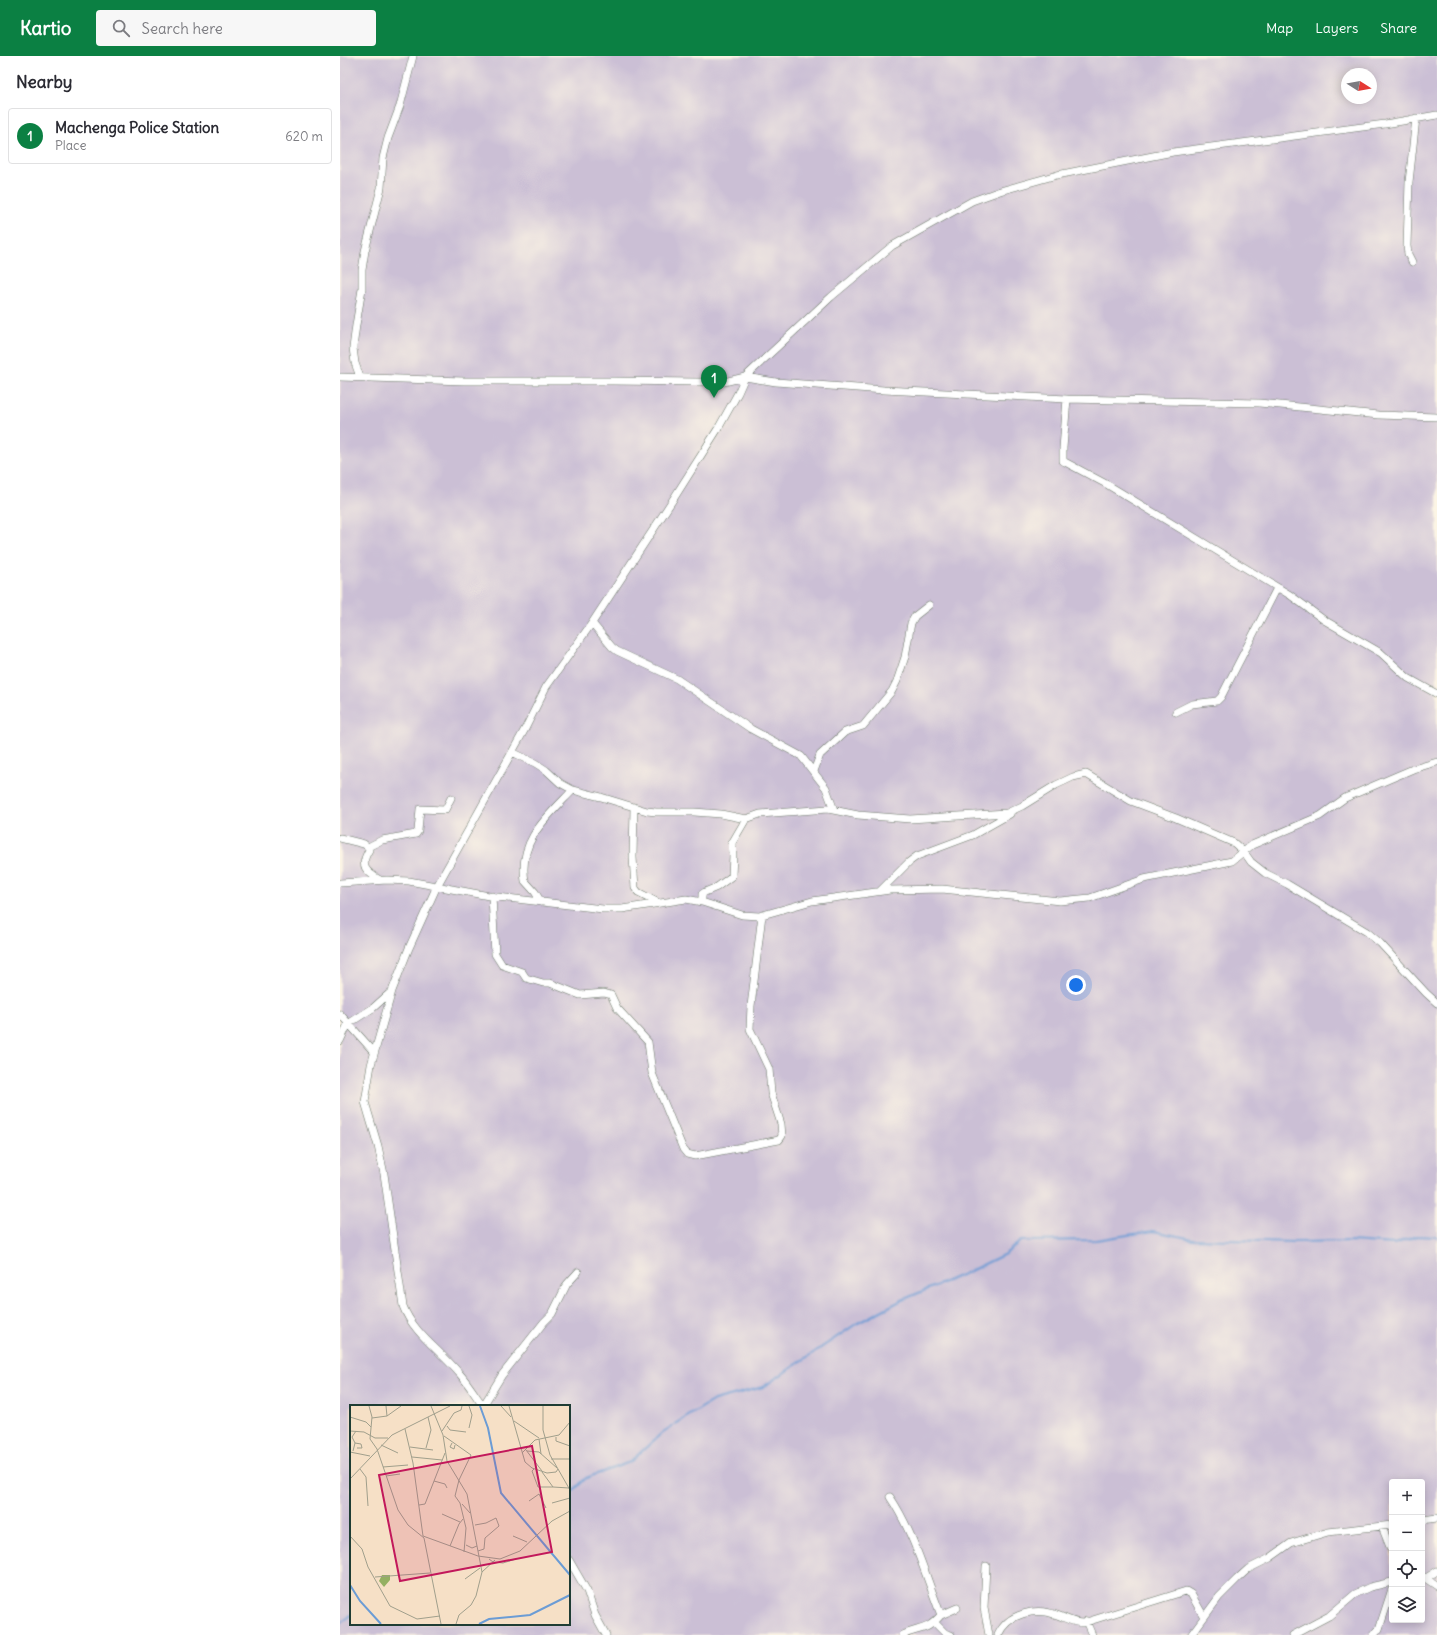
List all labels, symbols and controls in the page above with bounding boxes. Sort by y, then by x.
search box [96,10,376,46]
text: Kartio [20,16,72,40]
icon: search [110,17,132,39]
text: Search here [142,19,223,38]
text: Map [1266,19,1293,37]
text: Layers [1315,19,1358,37]
text: Share [1380,19,1417,37]
north arrow [1341,68,1377,104]
text: Nearby [16,71,72,93]
text: Machenga Police Station [55,118,219,137]
text: 1 [27,128,33,145]
text: 620 m [285,128,323,145]
text: Place [55,137,86,154]
pin: 1 [701,365,727,398]
your location [1066,975,1086,995]
inset map [350,1405,570,1625]
map controls [1389,1479,1425,1623]
button: + [1389,1479,1425,1515]
button: − [1389,1515,1425,1551]
button: locate [1389,1551,1425,1587]
button: layers [1389,1587,1425,1623]

